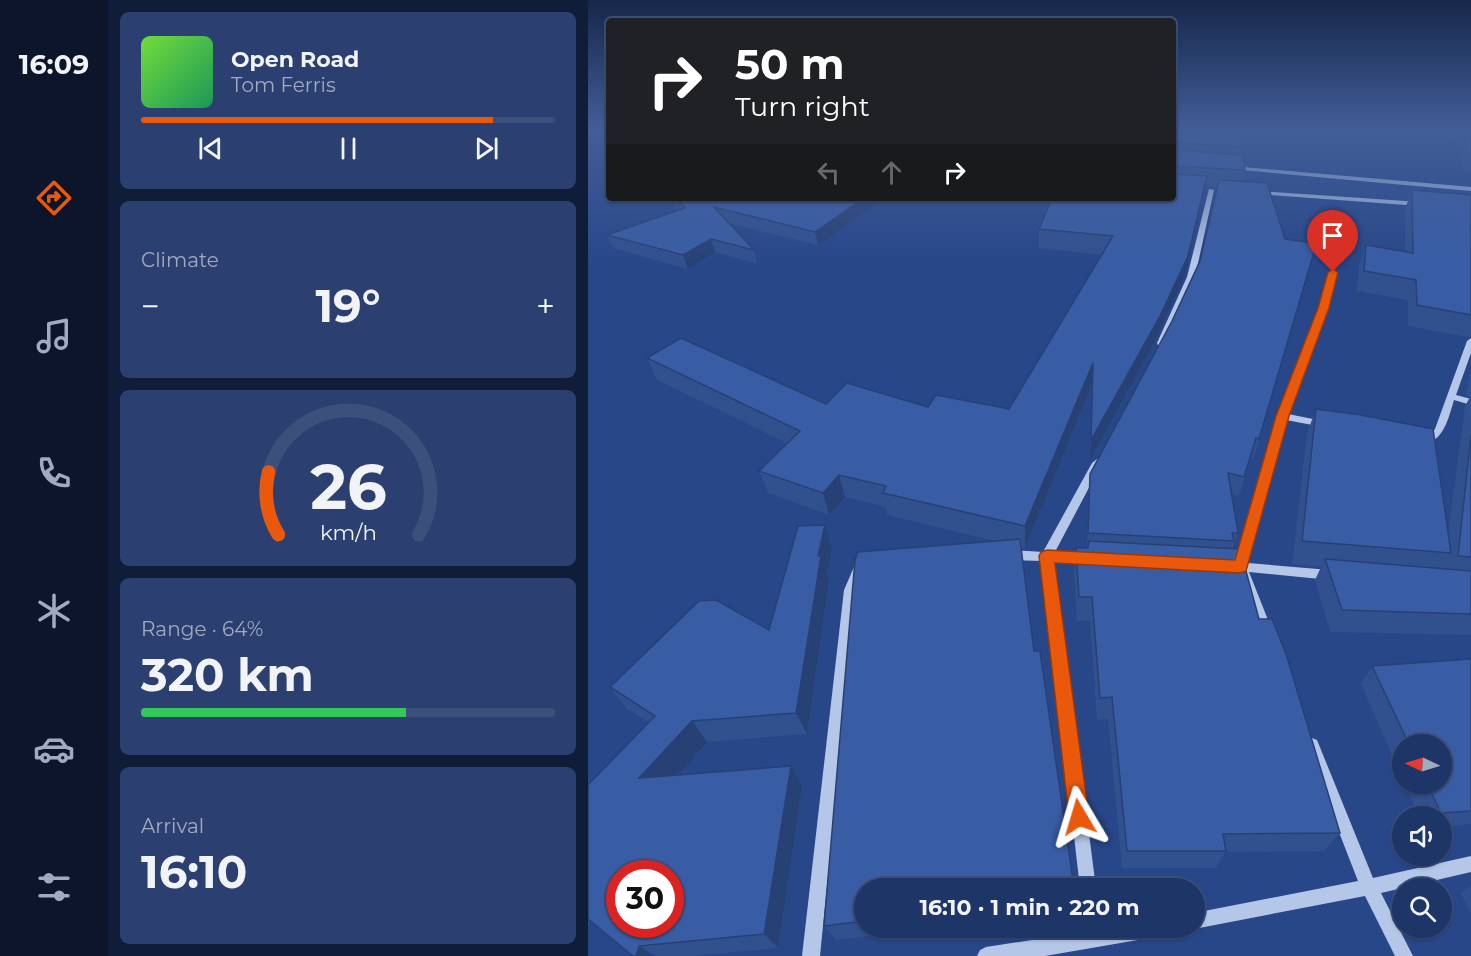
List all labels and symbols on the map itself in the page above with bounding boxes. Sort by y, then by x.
pin [1307,210,1358,272]
north arrow [1392,734,1452,794]
position arrow [1047,785,1111,849]
speed limit sign: 30 [606,860,684,938]

